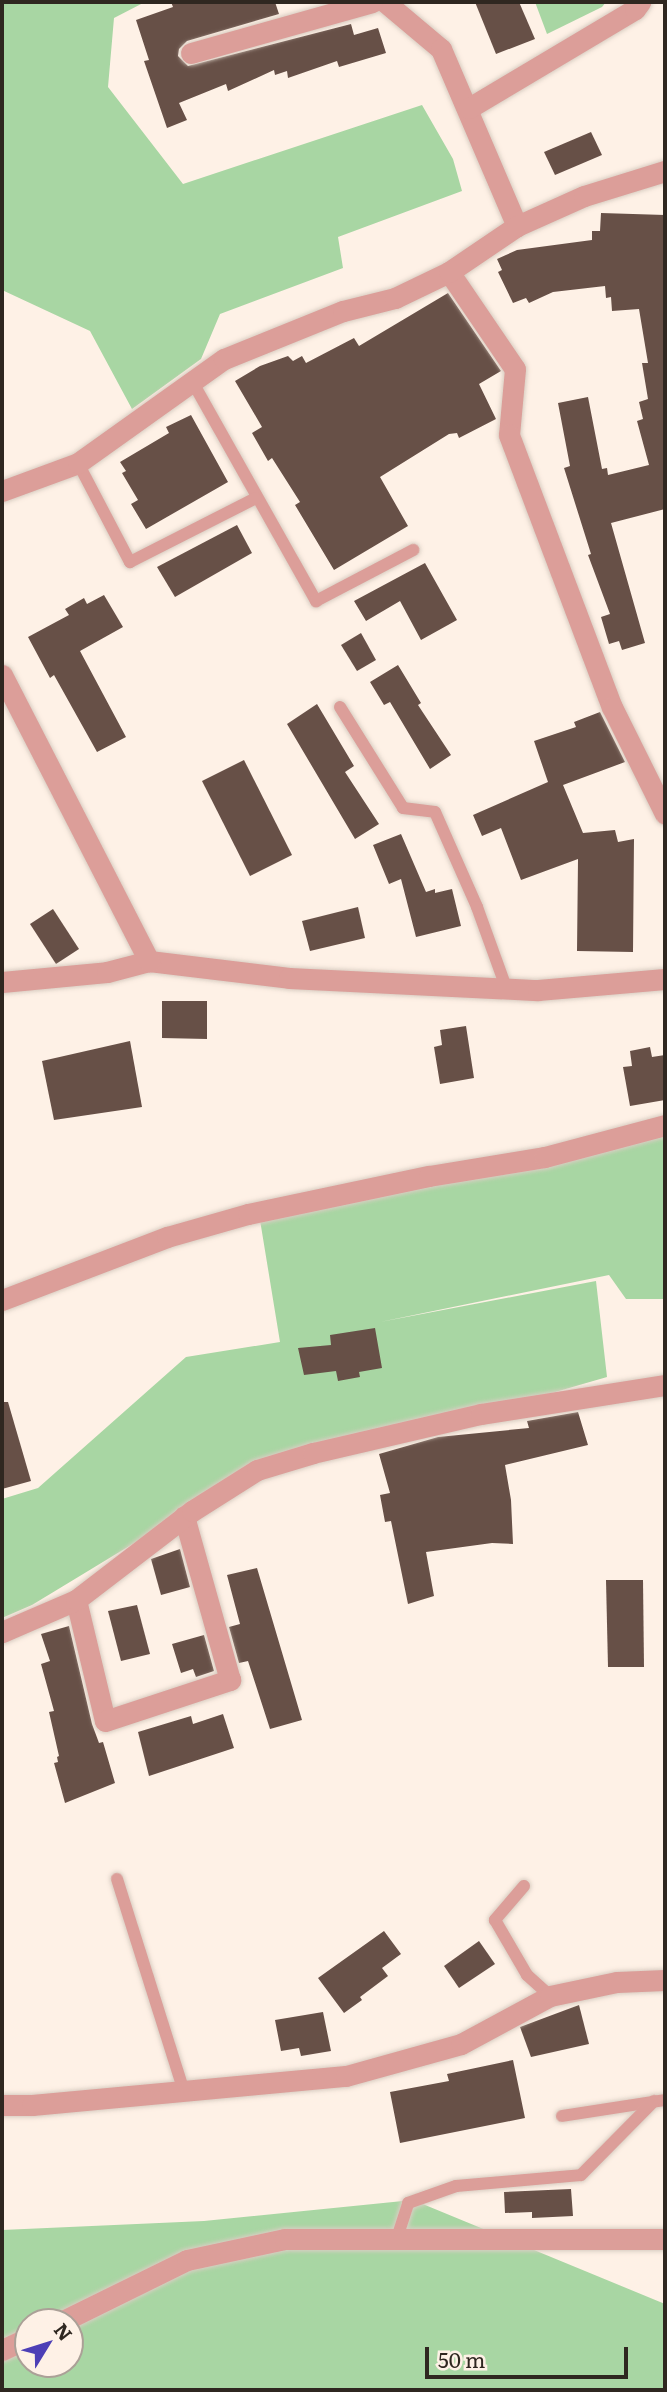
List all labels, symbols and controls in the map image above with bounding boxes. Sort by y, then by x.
north arrow [14,2308,84,2378]
text: N [48,2316,80,2346]
scale bar [429,2332,632,2376]
text: 50 m [438,2343,485,2374]

